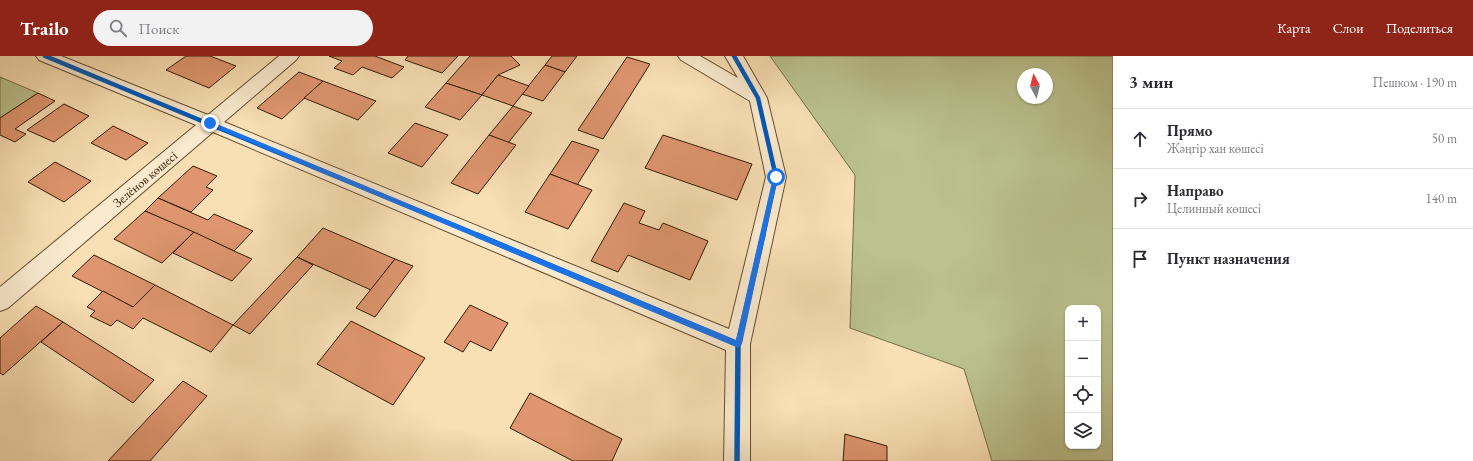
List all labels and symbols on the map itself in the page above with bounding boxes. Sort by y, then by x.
north arrow [1017,68,1053,104]
route end [201,114,219,132]
street label: Зелёнов көшесі [109,147,181,211]
route start [767,168,785,186]

